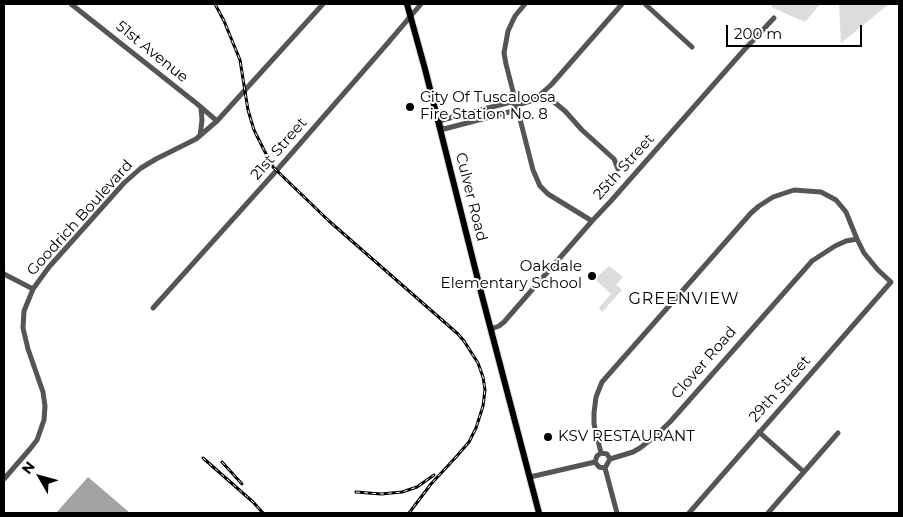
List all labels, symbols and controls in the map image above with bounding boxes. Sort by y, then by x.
scale bar [728,15,864,47]
street label: 51st Avenue [112,17,192,87]
text: 200 m [734,24,782,43]
place label: City Of Tuscaloosa Fire Station No. 8 [420,89,556,124]
marker: City Of Tuscaloosa Fire Station No. 8 [404,101,416,113]
street label: 21st Street [247,114,311,184]
street label: 25th Street [590,130,658,204]
street label: Culver Road [451,151,491,243]
street label: Goodrich Boulevard [23,156,137,280]
place label: Oakdale Elementary School [441,258,582,293]
marker: Oakdale Elementary School [586,270,598,282]
district label: GREENVIEW [627,289,741,309]
street label: Clover Road [668,323,740,403]
street label: 29th Street [745,352,815,426]
place label: KSV RESTAURANT [558,428,695,446]
marker: KSV RESTAURANT [542,431,554,443]
north arrow [15,452,65,502]
text: N [18,458,39,478]

